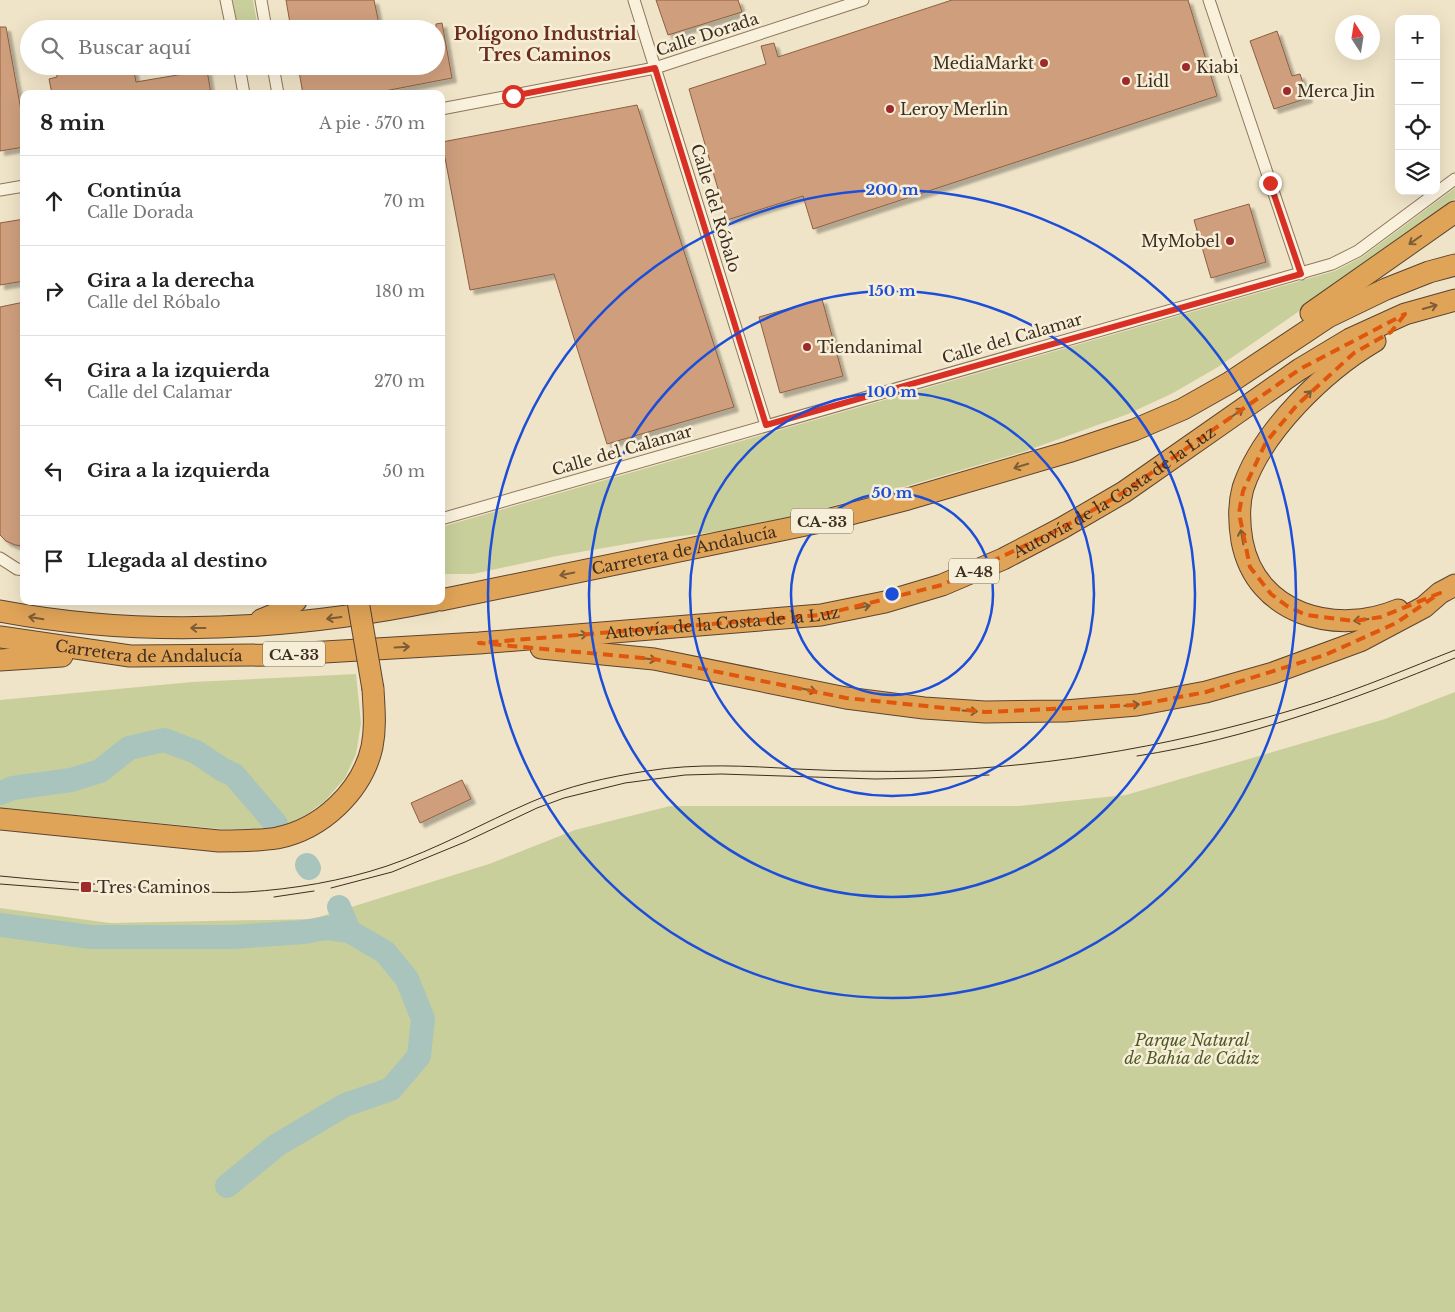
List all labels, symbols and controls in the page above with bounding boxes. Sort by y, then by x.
street label: Calle Dorada [653,8,761,60]
north arrow [1335,15,1380,60]
map controls [1395,15,1440,195]
button: + [1395,15,1440,60]
search box [20,20,445,75]
district label: Polígono Industrial Tres Caminos [453,23,637,66]
icon: search [38,34,66,62]
text: Buscar aquí [78,36,191,59]
place label: MediaMarkt [933,53,1034,73]
marker: MediaMarkt [1038,57,1050,69]
place label: Kiabi [1196,57,1239,77]
button: − [1395,60,1440,105]
marker: Kiabi [1180,61,1192,73]
place label: Lidl [1136,71,1169,91]
marker: Lidl [1120,75,1132,87]
place label: Merca Jin [1297,81,1375,101]
route start [502,85,525,108]
marker: Merca Jin [1281,85,1293,97]
place label: Leroy Merlin [900,99,1008,119]
marker: Leroy Merlin [884,103,896,115]
button: locate [1395,105,1440,150]
text: 8 min [40,110,105,136]
text: A pie · 570 m [319,113,425,133]
street label: Calle del Róbalo [687,141,745,275]
button: layers [1395,150,1440,195]
route end [1259,172,1282,195]
text: Continúa [87,179,181,202]
text: 200 m [866,180,919,199]
icon: ahead [40,187,68,215]
text: 70 m [384,191,425,211]
text: Calle Dorada [87,202,194,222]
place label: MyMobel [1141,231,1220,251]
marker: MyMobel [1224,235,1236,247]
one-way arrow [1408,235,1422,245]
text: Gira a la derecha [87,269,255,292]
icon: right [40,277,68,305]
text: 180 m [375,281,425,301]
text: 150 m [868,281,916,300]
text: Calle del Róbalo [87,292,221,312]
one-way arrow [1421,301,1437,311]
street label: Calle del Calamar [940,308,1085,368]
place label: Tiendanimal [817,337,922,357]
marker: Tiendanimal [801,341,813,353]
text: Gira a la izquierda [87,359,270,382]
icon: left [40,367,68,395]
text: 270 m [374,371,425,391]
text: Calle del Calamar [87,382,232,402]
text: 100 m [867,382,917,401]
one-way arrow [1300,390,1312,402]
one-way arrow [1230,408,1244,418]
street label: Calle del Calamar [550,420,695,480]
street label: Autovía de la Costa de la Luz [1009,421,1219,562]
icon: left [40,457,68,485]
text: Gira a la izquierda [87,459,270,482]
text: 50 m [383,461,425,481]
one-way arrow [1014,461,1030,471]
text: 50 m [872,483,913,502]
road number: CA-33 [791,508,853,534]
street label: Carretera de Andalucía [590,521,778,579]
one-way arrow [1236,530,1246,546]
icon: arrive [40,547,68,575]
text: Llegada al destino [87,549,267,572]
road number: A-48 [949,558,999,584]
one-way arrow [560,570,576,579]
centre of rings [883,585,901,603]
street label: Autovía de la Costa de la Luz [604,601,841,643]
one-way arrow [855,602,871,611]
one-way arrow [29,613,45,623]
one-way arrow [327,613,343,623]
one-way arrow [1354,615,1370,625]
one-way arrow [191,623,207,632]
one-way arrow [571,630,587,640]
street label: Carretera de Andalucía [54,635,243,666]
road number: CA-33 [263,642,325,666]
one-way arrow [394,642,410,652]
one-way arrow [641,654,657,664]
one-way arrow [800,686,816,696]
one-way arrow [1123,700,1139,710]
one-way arrow [961,707,977,716]
place label: Tres Caminos [97,877,210,897]
marker: Tres Caminos [79,880,93,894]
park label: Parque Natural de Bahía de Cádiz [1124,1030,1260,1068]

